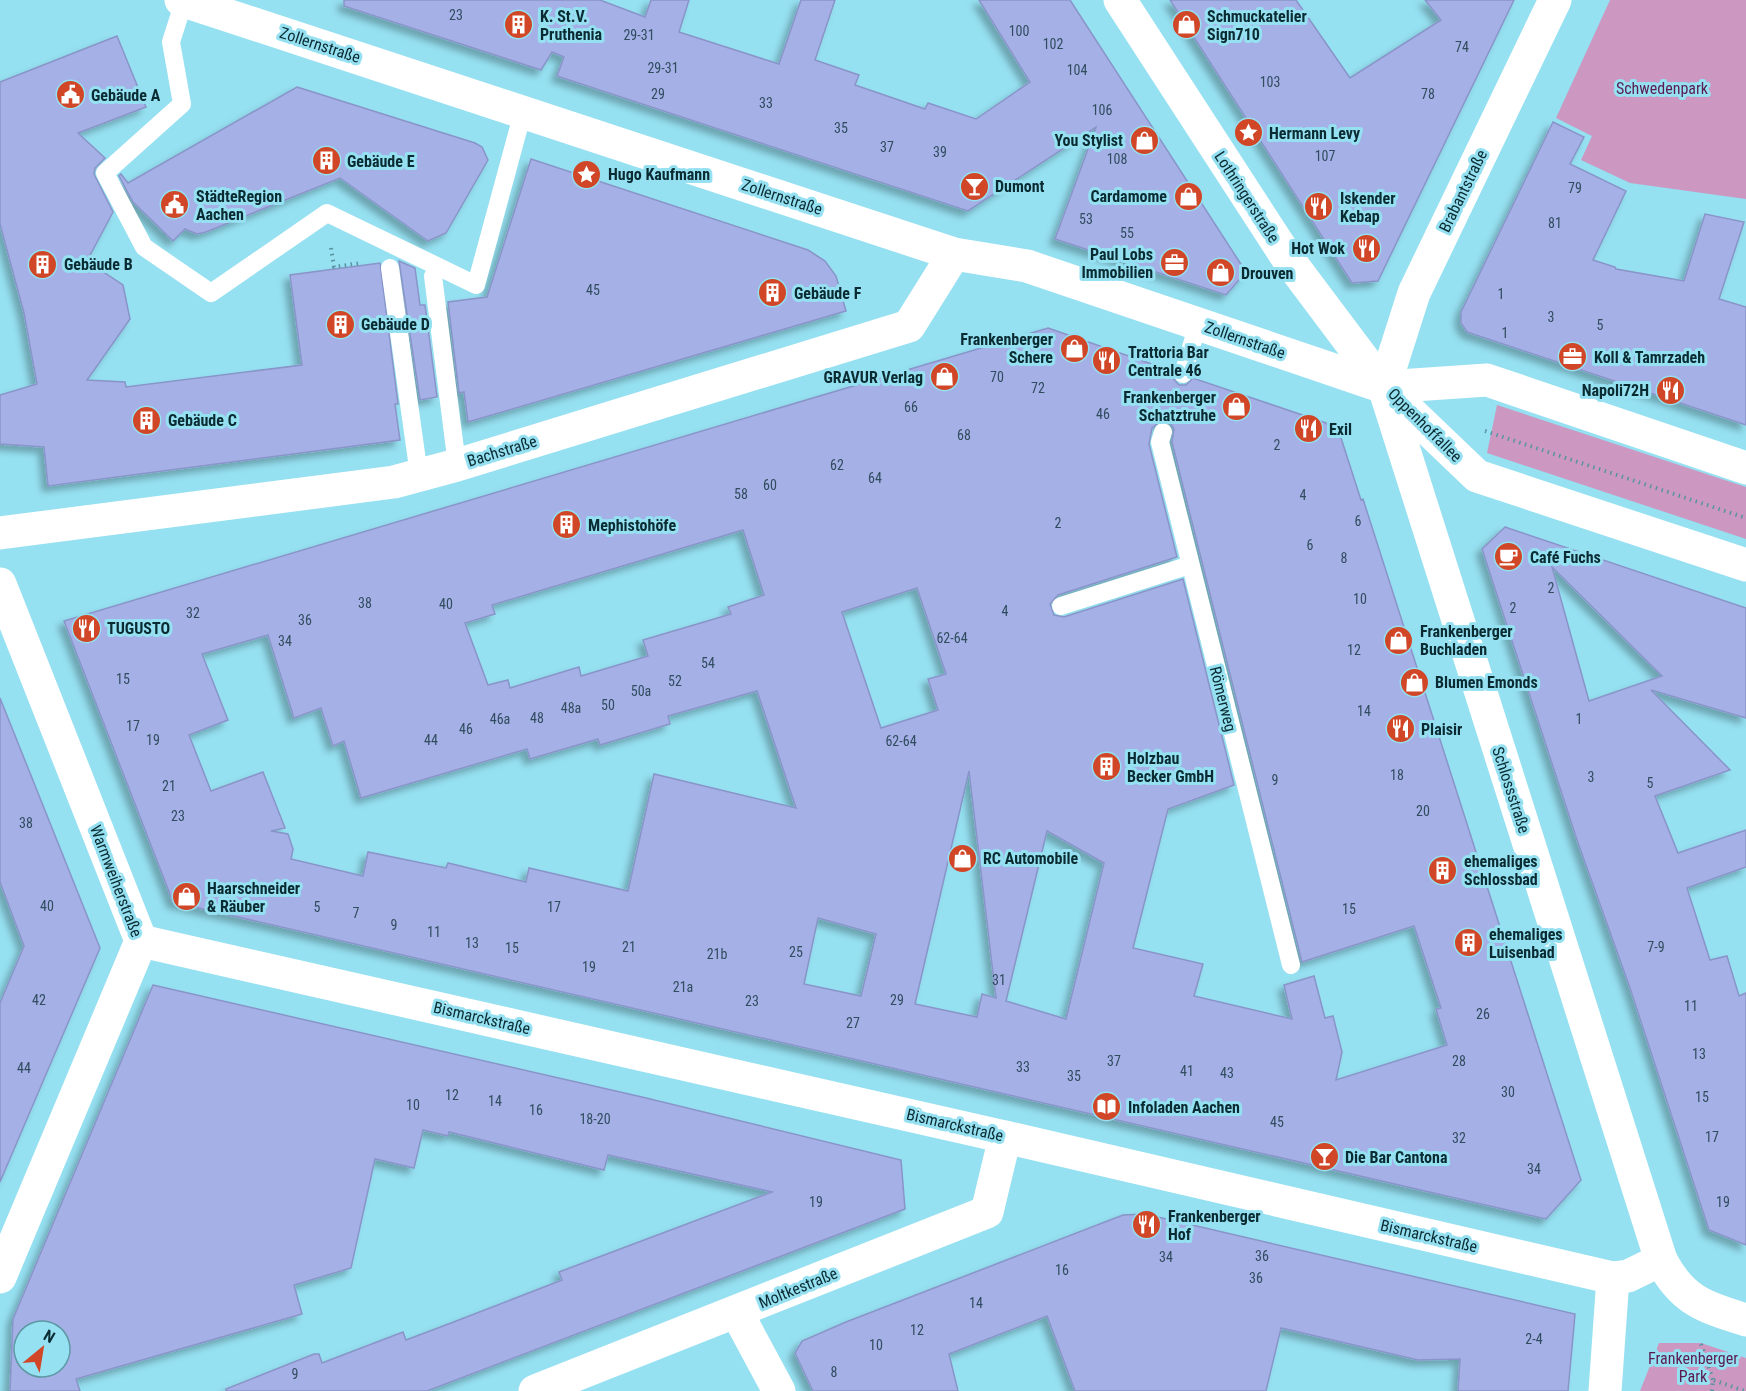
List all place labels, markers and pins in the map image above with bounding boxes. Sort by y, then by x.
place label: K. St.V. Pruthenia [540,7,603,44]
place label: Schmuckatelier Sign710 [1207,7,1307,44]
building icon: K. St.V. Pruthenia [503,9,535,41]
shop icon: Schmuckatelier Sign710 [1170,9,1202,41]
public building icon: Gebäude A [54,79,86,111]
place label: Gebäude A [91,86,161,105]
place icon: Hermann Levy [1232,117,1264,149]
shop icon: You Stylist [1128,124,1160,156]
place label: Hermann Levy [1269,124,1360,143]
place label: You Stylist [1054,131,1123,150]
building icon: Gebäude E [310,145,342,177]
place label: Gebäude E [347,152,415,171]
place icon: Hugo Kaufmann [571,158,603,190]
place label: Hugo Kaufmann [608,165,710,184]
bar icon: Dumont [958,170,990,202]
place label: Dumont [995,177,1045,196]
shop icon: Cardamome [1172,180,1204,212]
place label: StädteRegion Aachen [196,187,282,224]
place label: Cardamome [1090,187,1167,206]
public building icon: StädteRegion Aachen [159,189,191,221]
place label: Iskender Kebap [1340,189,1396,226]
restaurant icon: Iskender Kebap [1303,191,1335,223]
restaurant icon: Hot Wok [1350,232,1382,264]
place label: Hot Wok [1291,239,1345,258]
place label: Paul Lobs Immobilien [1081,245,1153,282]
office icon: Paul Lobs Immobilien [1158,247,1190,279]
building icon: Gebäude B [27,248,59,280]
place label: Gebäude B [64,255,133,274]
shop icon: Drouven [1204,257,1236,289]
place label: Drouven [1241,264,1294,283]
building icon: Gebäude F [757,277,789,309]
place label: Gebäude F [794,284,862,303]
building icon: Gebäude D [324,308,356,340]
place label: Gebäude D [361,315,430,334]
place label: Frankenberger Schere [960,330,1053,367]
shop icon: Frankenberger Schere [1058,332,1090,364]
office icon: Koll & Tamrzadeh [1557,341,1589,373]
place label: Trattoria Bar Centrale 46 [1128,343,1209,380]
restaurant icon: Trattoria Bar Centrale 46 [1091,345,1123,377]
place label: Koll & Tamrzadeh [1594,348,1705,367]
shop icon: GRAVUR Verlag [928,361,960,393]
place label: GRAVUR Verlag [823,368,923,387]
restaurant icon: Napoli72H [1654,374,1686,406]
place label: Napoli72H [1582,381,1649,400]
place label: Frankenberger Schatztruhe [1123,388,1216,425]
shop icon: Frankenberger Schatztruhe [1221,390,1253,422]
building icon: Gebäude C [131,404,163,436]
place label: Gebäude C [168,411,237,430]
restaurant icon: Exil [1292,413,1324,445]
place label: Exil [1329,420,1352,439]
building icon: Mephistohöfe [551,509,583,541]
place label: Mephistohöfe [588,516,676,535]
cafe icon: Café Fuchs [1493,541,1525,573]
place label: Café Fuchs [1530,548,1601,567]
restaurant icon: TUGUSTO [70,612,102,644]
place label: TUGUSTO [107,619,170,638]
place label: Frankenberger Buchladen [1420,622,1513,659]
shop icon: Frankenberger Buchladen [1383,624,1415,656]
shop icon: Blumen Emonds [1398,666,1430,698]
place label: Blumen Emonds [1435,673,1538,692]
restaurant icon: Plaisir [1384,713,1416,745]
place label: Plaisir [1421,720,1462,739]
place label: Holzbau Becker GmbH [1127,749,1214,786]
building icon: Holzbau Becker GmbH [1090,751,1122,783]
shop icon: RC Automobile [946,842,978,874]
place label: RC Automobile [983,849,1078,868]
place label: ehemaliges Schlossbad [1464,852,1538,889]
building icon: ehemaliges Schlossbad [1427,854,1459,886]
place label: Haarschneider & Räuber [207,879,300,916]
shop icon: Haarschneider & Räuber [170,881,202,913]
place label: ehemaliges Luisenbad [1489,925,1563,962]
building icon: ehemaliges Luisenbad [1452,927,1484,959]
library icon: Infoladen Aachen [1091,1091,1123,1123]
place label: Infoladen Aachen [1128,1098,1240,1117]
bar icon: Die Bar Cantona [1308,1141,1340,1173]
place label: Die Bar Cantona [1345,1148,1448,1167]
place label: Frankenberger Hof [1168,1207,1261,1244]
restaurant icon: Frankenberger Hof [1131,1209,1163,1241]

